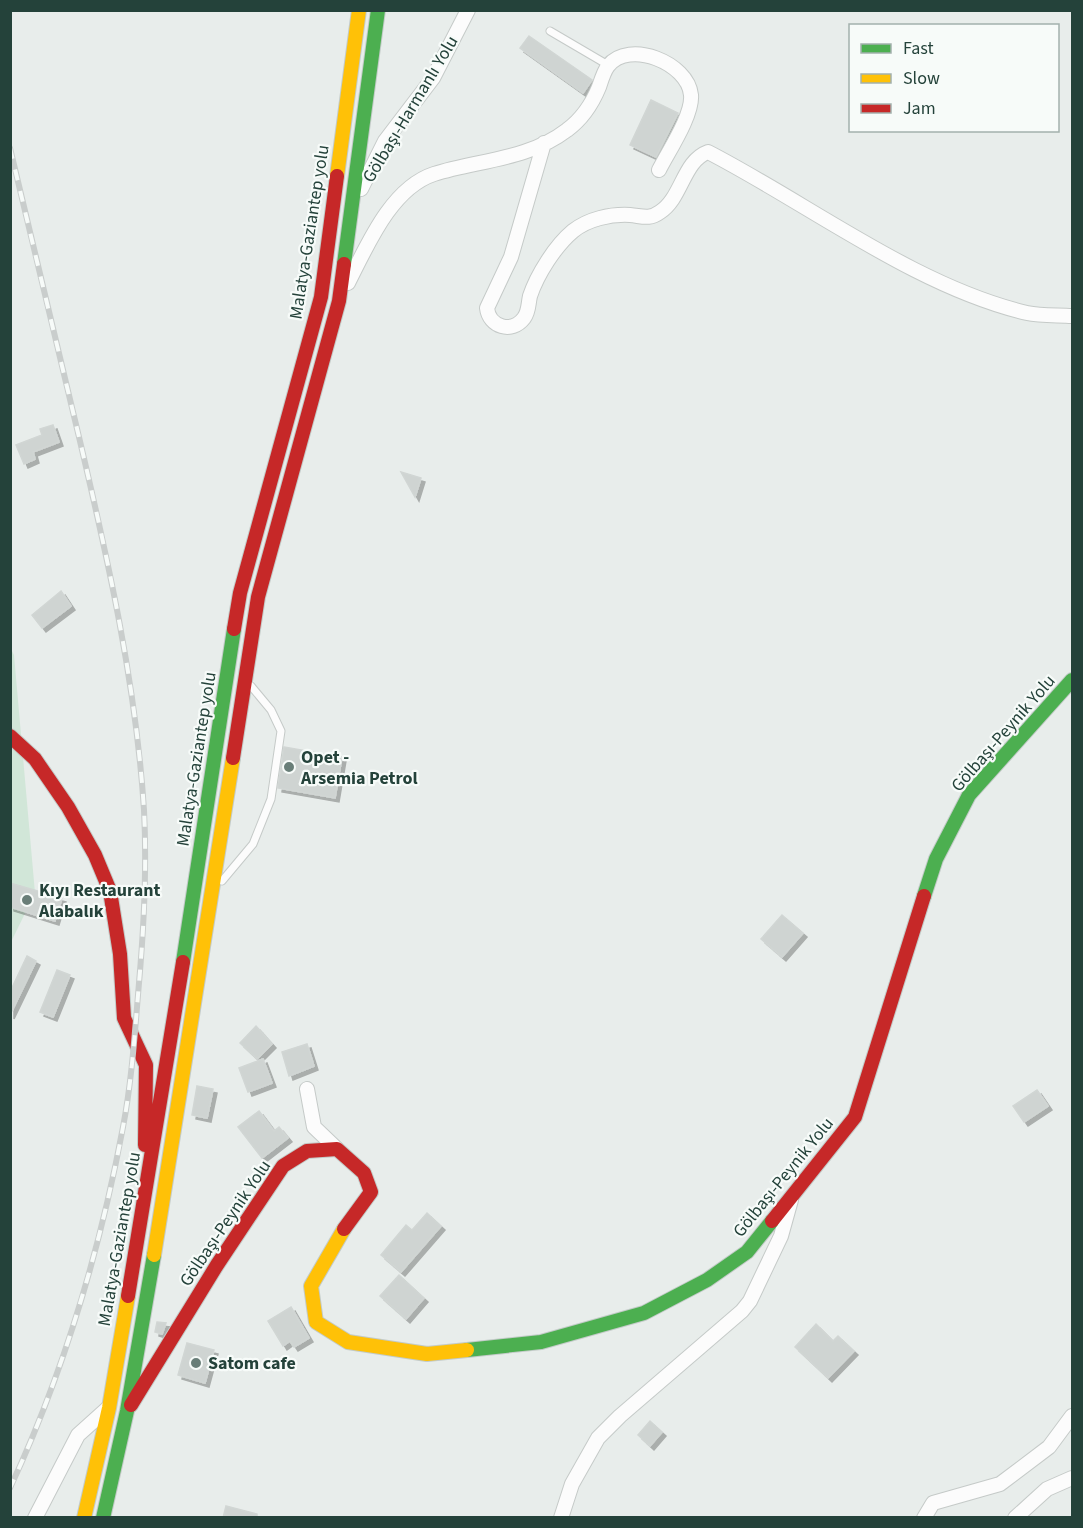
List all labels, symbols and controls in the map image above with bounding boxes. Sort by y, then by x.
legend [849,24,1059,132]
street label: Gölbaşı-Harmanlı Yolu [357,31,464,187]
text: Fast [903,36,934,61]
text: Slow [903,66,940,91]
text: Jam [903,96,936,121]
street label: Malatya-Gaziantep yolu [283,143,336,321]
street label: Gölbaşı-Peynik Yolu [945,669,1061,797]
street label: Malatya-Gaziantep yolu [170,670,223,848]
place label: Opet - Arsemia Petrol [300,745,418,791]
marker: Opet - Arsemia Petrol [282,760,296,774]
place label: Kıyı Restaurant Alabalık [38,878,160,924]
marker: Kıyı Restaurant Alabalık [20,893,34,907]
street label: Gölbaşı-Peynik Yolu [727,1112,840,1243]
street label: Malatya-Gaziantep yolu [92,1150,147,1328]
street label: Gölbaşı-Peynik Yolu [174,1155,277,1292]
place label: Satom cafe [208,1351,296,1376]
marker: Satom cafe [189,1356,203,1370]

